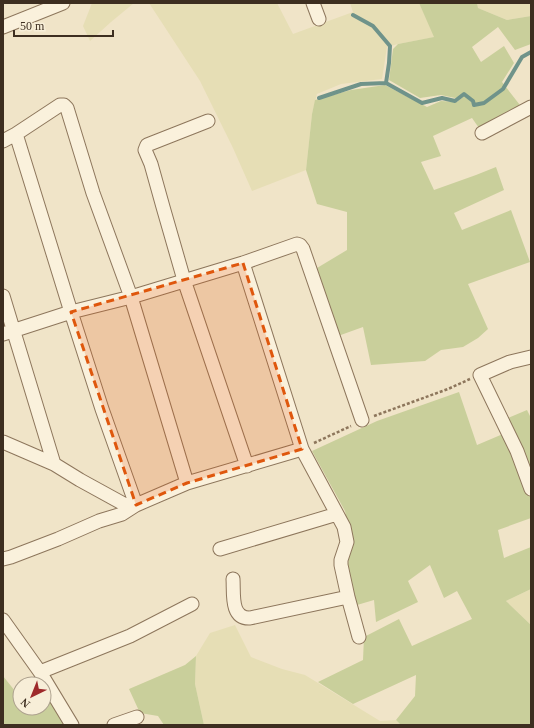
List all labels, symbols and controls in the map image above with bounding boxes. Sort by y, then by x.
scale bar [14,12,113,38]
text: 50 m [20,19,45,33]
north arrow [12,676,52,716]
text: N [18,696,32,710]

